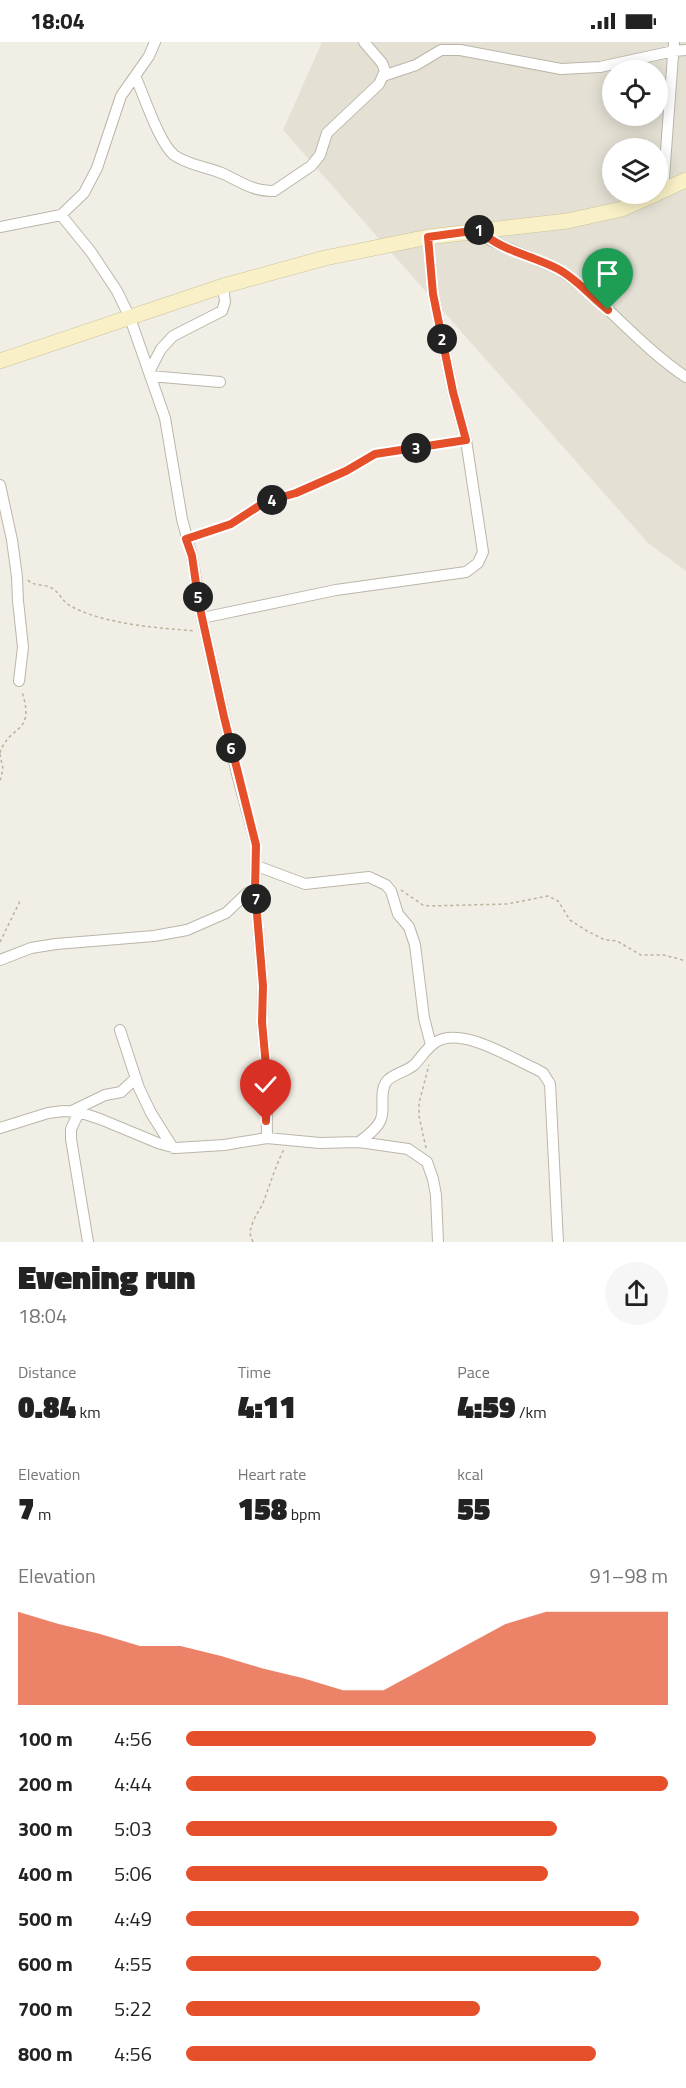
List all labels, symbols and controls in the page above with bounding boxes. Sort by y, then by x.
text: 18:04 [30,4,85,38]
map controls [602,60,668,204]
button: locate [602,60,668,126]
button: layers [602,138,668,204]
pin: 1 [464,215,494,245]
text: 1 [475,218,483,242]
pin [582,248,633,310]
icon: arrive [591,257,624,290]
pin: 2 [427,324,457,354]
text: 2 [438,327,446,351]
pin: 3 [401,433,431,463]
text: 3 [412,436,420,460]
pin: 4 [257,485,287,515]
text: 4 [268,488,276,512]
pin: 5 [183,582,213,612]
text: 5 [194,585,202,609]
pin: 6 [216,733,246,763]
text: 6 [227,736,235,760]
pin: 7 [241,884,271,914]
text: 7 [252,887,260,911]
pin [240,1059,291,1121]
icon: check [249,1068,282,1101]
text: Evening run [18,1252,195,1302]
button: share [605,1262,668,1325]
text: 18:04 [18,1300,67,1331]
text: Distance [18,1360,76,1384]
text: Time [238,1360,271,1384]
text: Pace [457,1360,490,1384]
text: 0.84 [18,1384,76,1430]
text: 4:11 [238,1384,296,1430]
text: 4:59 [457,1384,515,1430]
text: km [76,1400,101,1424]
text: /km [515,1400,547,1424]
text: Elevation [18,1462,80,1486]
text: Heart rate [238,1462,306,1486]
text: kcal [457,1462,483,1486]
text: 7 [18,1486,35,1532]
text: 158 [238,1486,287,1532]
text: 55 [457,1486,490,1532]
text: m [35,1502,51,1526]
text: bpm [287,1502,321,1526]
text: Elevation [18,1560,96,1591]
text: 91–98 m [589,1560,668,1591]
text: 100 m [18,1723,73,1754]
text: 4:56 [114,1723,152,1754]
text: 200 m [18,1768,73,1799]
text: 4:44 [114,1768,152,1799]
text: 300 m [18,1813,73,1844]
text: 5:03 [114,1813,152,1844]
text: 400 m [18,1858,73,1889]
text: 5:06 [114,1858,152,1889]
text: 500 m [18,1903,73,1934]
text: 4:49 [114,1903,152,1934]
text: 600 m [18,1948,73,1979]
text: 4:55 [114,1948,152,1979]
text: 700 m [18,1993,73,2024]
text: 5:22 [114,1993,152,2024]
text: 800 m [18,2038,73,2069]
text: 4:56 [114,2038,152,2069]

